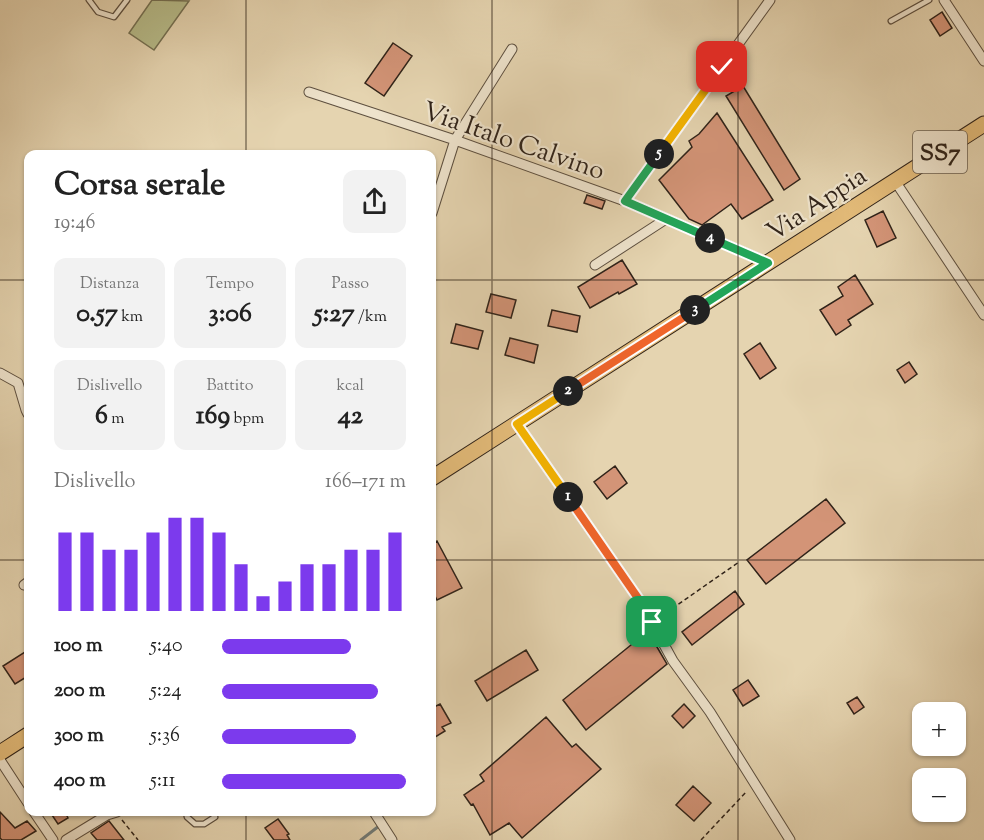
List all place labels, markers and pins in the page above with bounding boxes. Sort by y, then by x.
pin [696,41,747,92]
pin: 5 [644,139,674,169]
pin: 4 [695,223,725,253]
pin: 3 [680,295,710,325]
pin: 2 [553,376,583,406]
pin: 1 [553,482,583,512]
pin [626,596,677,647]

